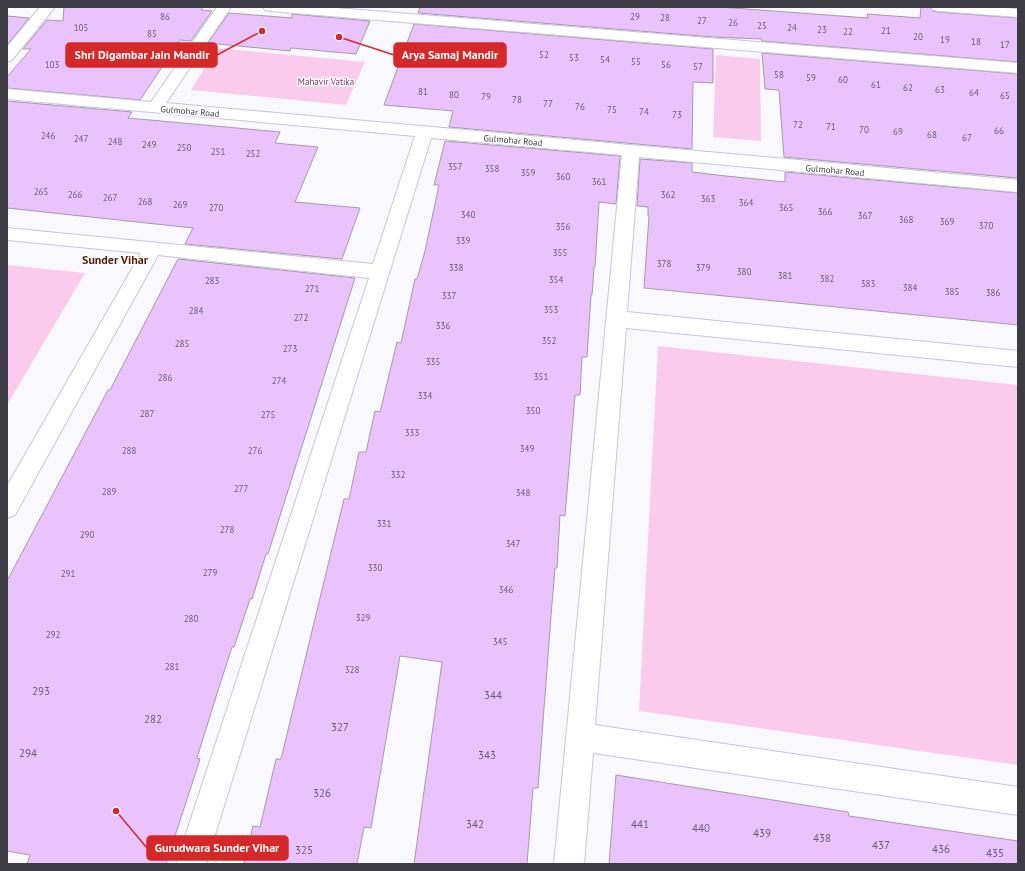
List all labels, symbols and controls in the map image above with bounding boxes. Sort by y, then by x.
house number: 86 [160,11,170,22]
house number: 29 [630,11,640,22]
house number: 28 [660,12,670,23]
house number: 27 [697,15,707,26]
house number: 26 [728,17,738,28]
house number: 25 [757,20,767,31]
house number: 105 [74,22,88,33]
house number: 24 [787,22,797,33]
house number: 23 [817,24,827,35]
house number: 21 [881,25,891,36]
house number: 22 [843,26,853,37]
house number: 85 [147,28,157,39]
house number: 20 [913,31,923,42]
house number: 19 [940,34,950,45]
house number: 18 [971,36,981,47]
house number: 17 [1000,39,1010,50]
callout: Shri Digambar Jain Mandir [66,43,217,67]
callout: Arya Samaj Mandir [394,43,506,67]
text: Shri Digambar Jain Mandir [75,47,210,62]
text: Arya Samaj Mandir [402,47,499,62]
house number: 52 [539,49,549,60]
house number: 53 [569,52,579,63]
house number: 54 [600,54,610,65]
house number: 55 [631,56,641,67]
house number: 103 [45,59,59,70]
house number: 56 [661,59,671,70]
house number: 57 [693,61,703,72]
house number: 58 [774,69,784,80]
house number: 59 [806,72,816,83]
house number: 60 [838,74,848,85]
park label: Mahavir Vatika [298,76,354,87]
house number: 61 [871,79,881,90]
house number: 62 [903,82,913,93]
house number: 63 [935,84,945,95]
house number: 81 [418,86,428,97]
house number: 64 [969,87,979,98]
house number: 80 [449,89,459,100]
house number: 65 [1000,90,1010,101]
house number: 79 [481,91,491,102]
house number: 78 [512,94,522,105]
house number: 77 [543,98,553,109]
house number: 76 [575,101,585,112]
street label: Gulmohar Road [160,103,220,119]
house number: 75 [607,104,617,115]
house number: 74 [639,106,649,117]
house number: 73 [672,109,682,120]
house number: 72 [793,119,803,130]
house number: 71 [826,121,836,132]
house number: 70 [859,124,869,135]
house number: 66 [994,125,1004,136]
house number: 69 [893,126,903,137]
house number: 68 [927,129,937,140]
house number: 246 [41,130,55,141]
street label: Gulmohar Road [483,132,543,148]
house number: 67 [962,132,972,143]
house number: 247 [74,133,88,144]
house number: 248 [108,136,122,147]
house number: 249 [142,139,156,150]
house number: 250 [177,142,191,153]
house number: 251 [211,146,225,157]
house number: 252 [246,148,260,159]
house number: 357 [448,161,462,172]
street label: Gulmohar Road [805,162,865,178]
house number: 358 [485,163,499,174]
house number: 359 [521,167,535,178]
house number: 360 [556,171,570,182]
house number: 361 [592,176,606,187]
house number: 265 [34,186,48,197]
house number: 266 [68,189,82,200]
house number: 362 [661,189,675,200]
house number: 267 [103,192,117,203]
house number: 363 [701,193,715,204]
house number: 268 [138,196,152,207]
house number: 364 [739,197,753,208]
house number: 269 [173,199,187,210]
house number: 270 [209,202,223,213]
house number: 365 [779,202,793,213]
house number: 366 [818,206,832,217]
house number: 340 [461,209,475,220]
house number: 367 [858,210,872,221]
house number: 368 [899,214,913,225]
house number: 369 [940,216,954,227]
house number: 370 [979,220,993,231]
house number: 356 [556,221,570,232]
house number: 339 [456,235,470,246]
house number: 355 [553,247,567,258]
district label: Sunder Vihar [82,252,149,267]
house number: 378 [657,258,671,269]
house number: 338 [449,262,463,273]
house number: 379 [696,262,710,273]
house number: 380 [737,266,751,277]
house number: 381 [778,270,792,281]
house number: 382 [820,273,834,284]
house number: 354 [549,274,563,285]
house number: 283 [205,275,219,286]
house number: 383 [861,278,875,289]
house number: 384 [903,282,917,293]
house number: 271 [305,283,319,294]
house number: 385 [945,286,959,297]
house number: 386 [986,287,1000,298]
house number: 337 [442,290,456,301]
house number: 353 [544,304,558,315]
house number: 284 [189,305,203,316]
house number: 272 [294,312,308,323]
house number: 336 [436,320,450,331]
house number: 352 [542,335,556,346]
house number: 285 [175,338,189,349]
house number: 273 [283,343,297,354]
house number: 335 [426,356,440,367]
house number: 351 [534,371,548,382]
house number: 286 [158,372,172,383]
house number: 274 [272,375,286,386]
house number: 334 [418,390,432,401]
house number: 350 [526,405,540,416]
house number: 287 [140,408,154,419]
house number: 275 [261,409,275,420]
house number: 333 [405,427,419,438]
house number: 349 [520,443,534,454]
house number: 288 [122,445,136,456]
house number: 276 [248,445,262,456]
house number: 332 [391,469,405,480]
house number: 277 [234,483,248,494]
house number: 289 [102,486,116,497]
house number: 348 [516,487,530,498]
house number: 331 [377,518,391,529]
house number: 278 [220,524,234,535]
house number: 290 [80,529,94,540]
house number: 347 [506,538,520,549]
house number: 330 [368,562,382,573]
house number: 279 [203,567,217,578]
house number: 291 [61,568,75,579]
house number: 346 [499,584,513,595]
house number: 329 [356,612,370,623]
house number: 280 [184,613,198,624]
house number: 292 [46,629,60,640]
house number: 345 [493,636,507,647]
house number: 281 [165,661,179,672]
house number: 328 [345,664,359,675]
house number: 293 [32,684,50,698]
house number: 344 [484,688,502,702]
house number: 282 [144,712,162,726]
house number: 327 [331,720,349,734]
house number: 294 [19,746,37,760]
house number: 343 [478,748,496,762]
house number: 326 [313,786,331,800]
house number: 342 [466,817,484,831]
house number: 441 [631,817,649,831]
house number: 440 [692,821,710,835]
house number: 439 [753,826,771,840]
house number: 438 [813,831,831,845]
callout: Gurudwara Sunder Vihar [147,836,288,860]
house number: 437 [872,838,890,852]
text: Gurudwara Sunder Vihar [155,840,280,855]
house number: 436 [932,842,950,856]
house number: 325 [295,843,313,857]
house number: 435 [986,846,1004,860]

